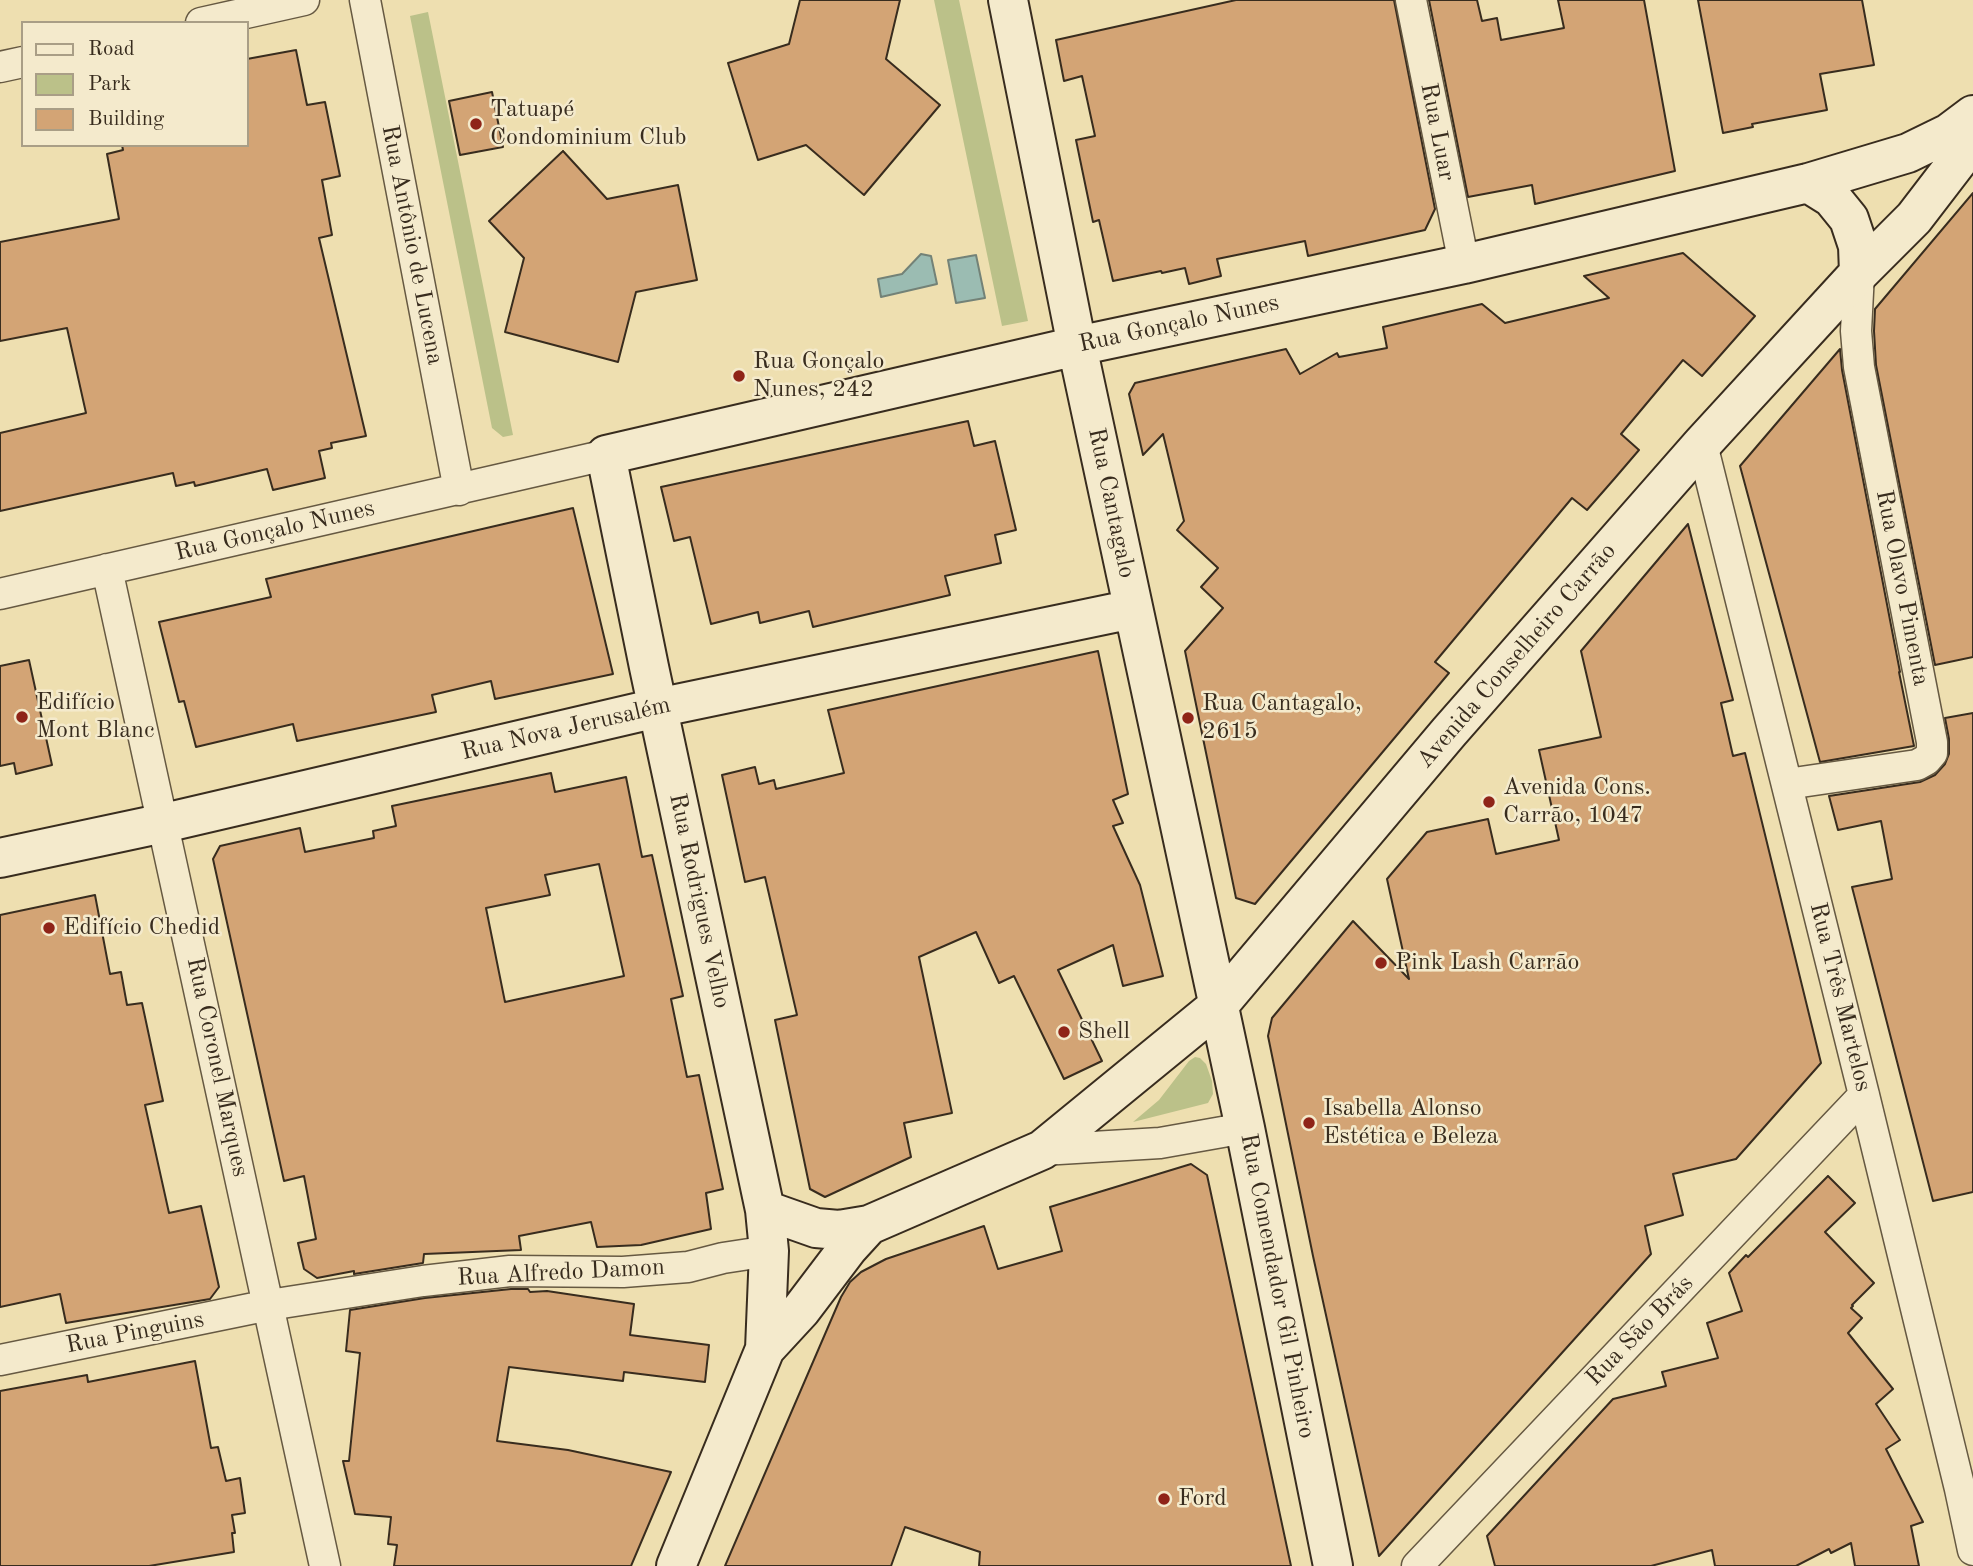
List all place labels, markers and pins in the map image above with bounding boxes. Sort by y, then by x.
place label: Tatuapé Condominium Club [490,96,687,152]
marker: Tatuapé Condominium Club [468,116,484,132]
place label: Rua Gonçalo Nunes, 242 [753,348,884,404]
marker: Rua Gonçalo Nunes, 242 [731,368,747,384]
place label: Edifício Mont Blanc [36,689,154,745]
place label: Rua Cantagalo, 2615 [1202,690,1362,746]
marker: Edifício Mont Blanc [14,709,30,725]
marker: Rua Cantagalo, 2615 [1180,710,1196,726]
place label: Avenida Cons. Carrão, 1047 [1503,774,1651,830]
marker: Avenida Cons. Carrão, 1047 [1481,794,1497,810]
place label: Edifício Chedid [63,914,220,942]
marker: Edifício Chedid [41,920,57,936]
place label: Pink Lash Carrão [1395,949,1579,977]
marker: Pink Lash Carrão [1373,955,1389,971]
place label: Shell [1078,1018,1130,1046]
marker: Shell [1056,1024,1072,1040]
place label: Isabella Alonso Estética e Beleza [1323,1095,1499,1151]
marker: Isabella Alonso Estética e Beleza [1301,1115,1317,1131]
place label: Ford [1178,1485,1227,1513]
marker: Ford [1156,1491,1172,1507]

